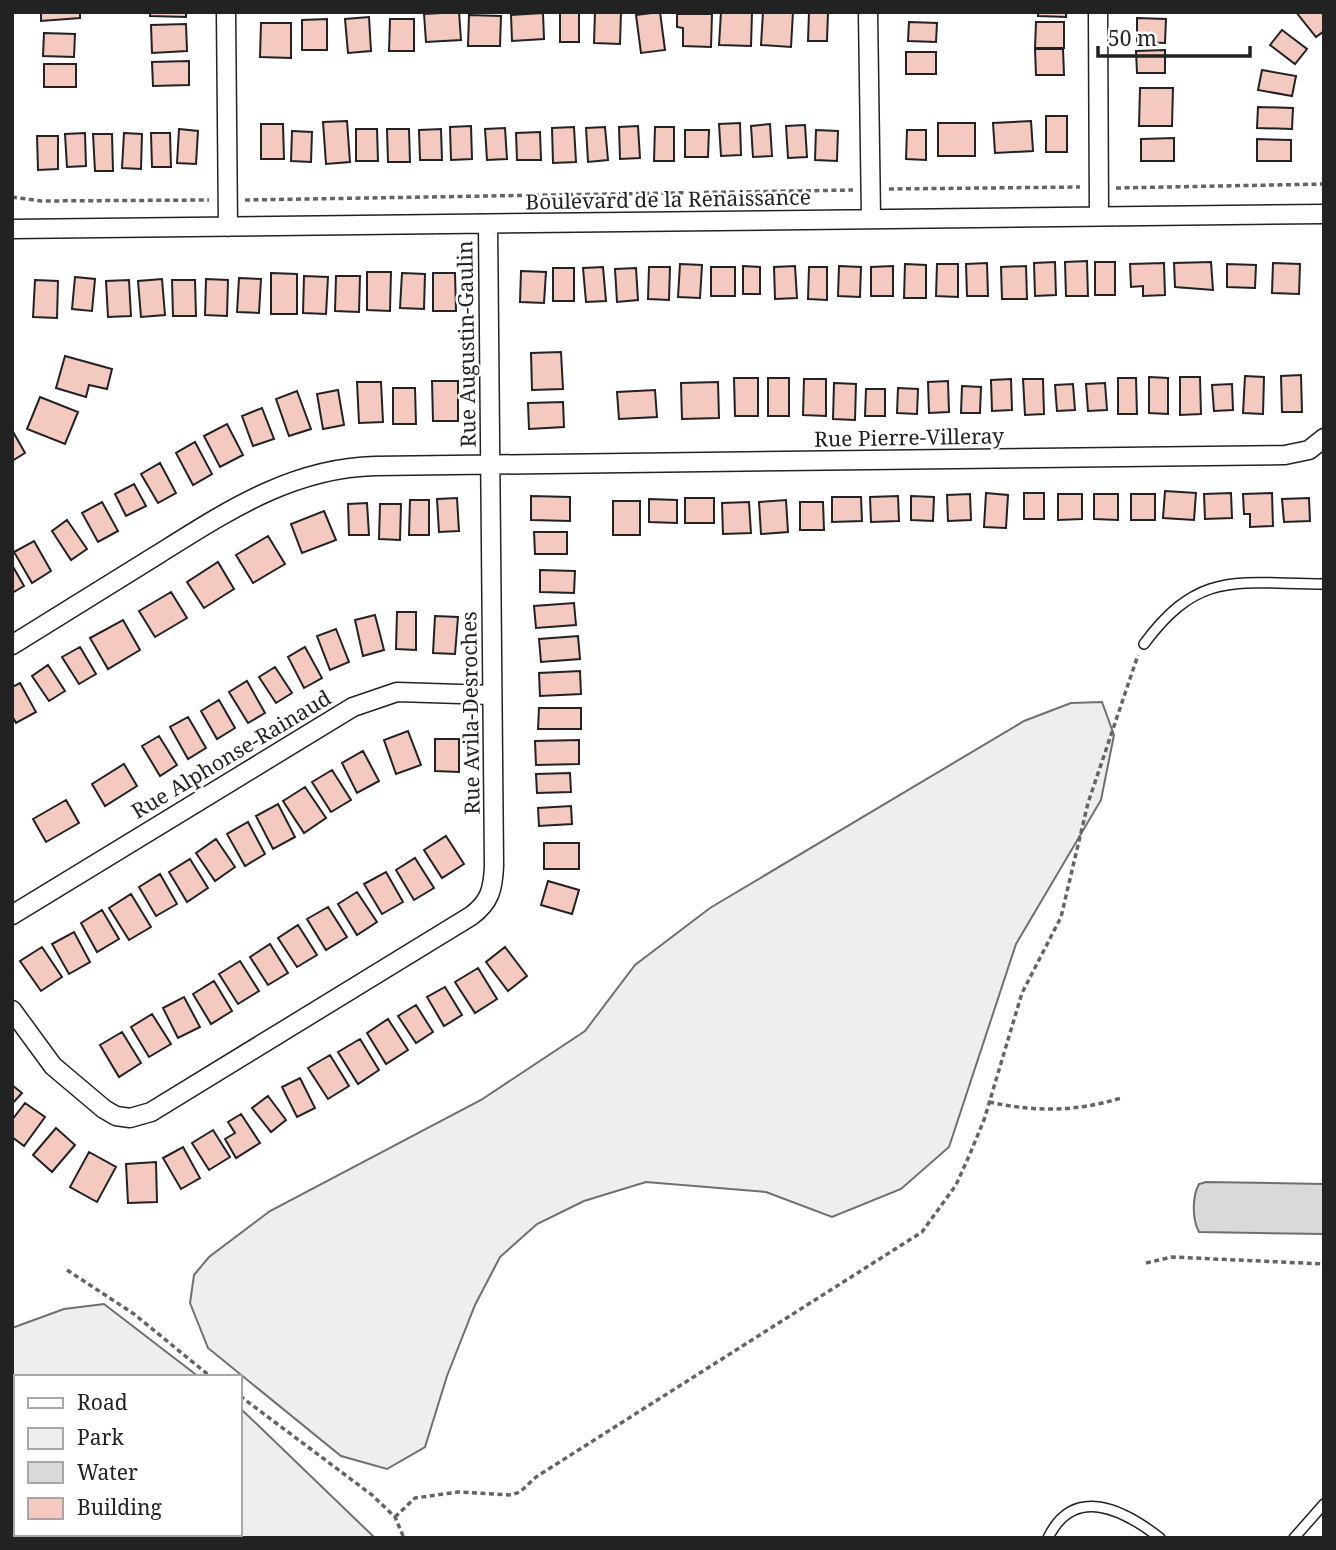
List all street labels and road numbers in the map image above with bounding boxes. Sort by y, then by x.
street label: Boulevard de la Renaissance [525,183,811,215]
street label: Rue Augustin-Gaulin [450,240,482,448]
street label: Rue Pierre-Villeray [814,421,1004,453]
street label: Rue Avila-Desroches [454,611,486,815]
street label: Rue Alphonse-Rainaud [126,683,336,825]

